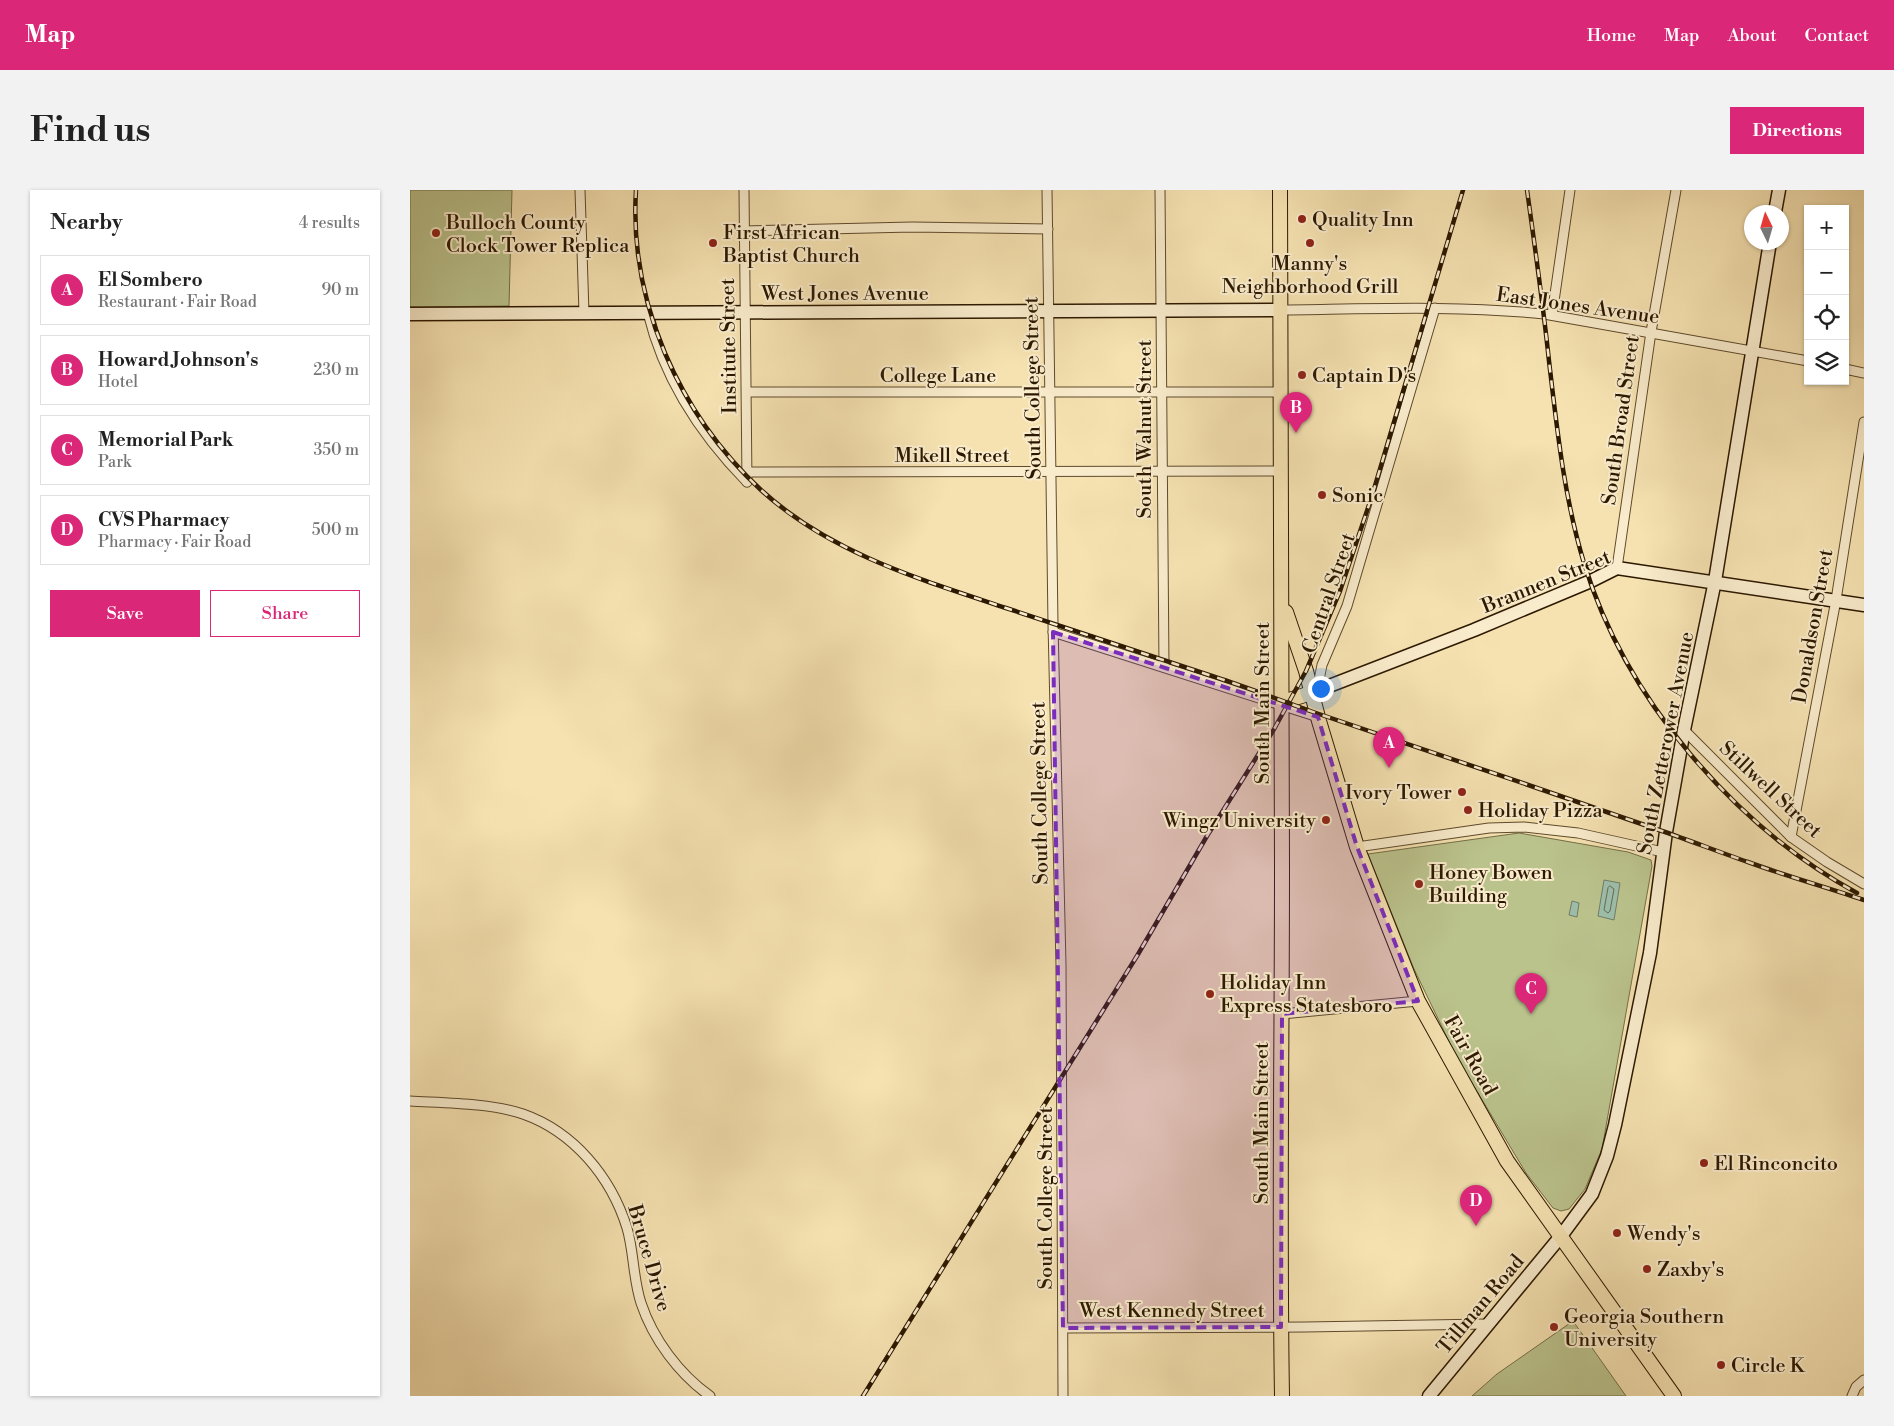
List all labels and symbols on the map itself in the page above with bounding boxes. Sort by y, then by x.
north arrow [1744,205,1789,250]
place label: Quality Inn [1312,208,1414,233]
place label: Bulloch County Clock Tower Replica [445,211,630,259]
marker: Quality Inn [1296,213,1308,225]
place label: First African Baptist Church [722,221,860,269]
marker: Bulloch County Clock Tower Replica [430,227,442,239]
marker: First African Baptist Church [707,237,719,249]
marker: Manny's Neighborhood Grill [1304,237,1316,249]
place label: Manny's Neighborhood Grill [1222,252,1398,300]
street label: Institute Street [716,278,743,414]
street label: West Jones Avenue [760,282,929,307]
street label: East Jones Avenue [1495,283,1661,330]
street label: South College Street [1019,296,1048,480]
street label: South Broad Street [1597,334,1646,507]
street label: South Walnut Street [1133,339,1158,519]
street label: College Lane [880,364,996,389]
place label: Captain D's [1312,364,1416,389]
marker: Captain D's [1296,369,1308,381]
pin: B [1280,392,1312,433]
street label: Mikell Street [895,444,1009,469]
place label: Sonic [1332,484,1383,509]
marker: Sonic [1316,489,1328,501]
street label: Central Street [1297,530,1362,657]
street label: Brannen Street [1477,545,1615,620]
street label: Donaldson Street [1788,547,1839,705]
street label: South Main Street [1251,622,1276,784]
street label: South Zetterower Avenue [1633,630,1700,857]
your location [1308,676,1334,702]
street label: South College Street [1026,701,1055,885]
pin: A [1373,727,1405,768]
street label: Stillwell Street [1714,736,1826,844]
place label: Ivory Tower [1345,781,1452,806]
marker: Ivory Tower [1456,786,1468,798]
place label: Holiday Pizza [1478,799,1603,824]
marker: Holiday Pizza [1462,804,1474,816]
place label: Wingz University [1162,809,1316,834]
marker: Wingz University [1320,814,1332,826]
place label: Honey Bowen Building [1428,861,1553,909]
marker: Honey Bowen Building [1413,878,1425,890]
place label: Holiday Inn Express Statesboro [1220,971,1393,1019]
pin: C [1515,973,1547,1014]
marker: Holiday Inn Express Statesboro [1204,988,1216,1000]
street label: Fair Road [1437,1011,1502,1101]
street label: South Main Street [1250,1042,1275,1204]
street label: South College Street [1034,1106,1059,1290]
place label: El Rinconcito [1714,1152,1838,1177]
marker: El Rinconcito [1698,1157,1710,1169]
pin: D [1460,1185,1492,1226]
street label: Bruce Drive [621,1201,676,1315]
place label: Wendy's [1626,1222,1700,1247]
marker: Wendy's [1611,1227,1623,1239]
street label: Tillman Road [1432,1250,1530,1360]
place label: Zaxby's [1657,1258,1724,1283]
marker: Zaxby's [1641,1263,1653,1275]
street label: West Kennedy Street [1078,1299,1265,1324]
place label: Georgia Southern University [1564,1305,1724,1353]
marker: Georgia Southern University [1548,1321,1560,1333]
place label: Circle K [1731,1354,1806,1379]
marker: Circle K [1715,1359,1727,1371]

